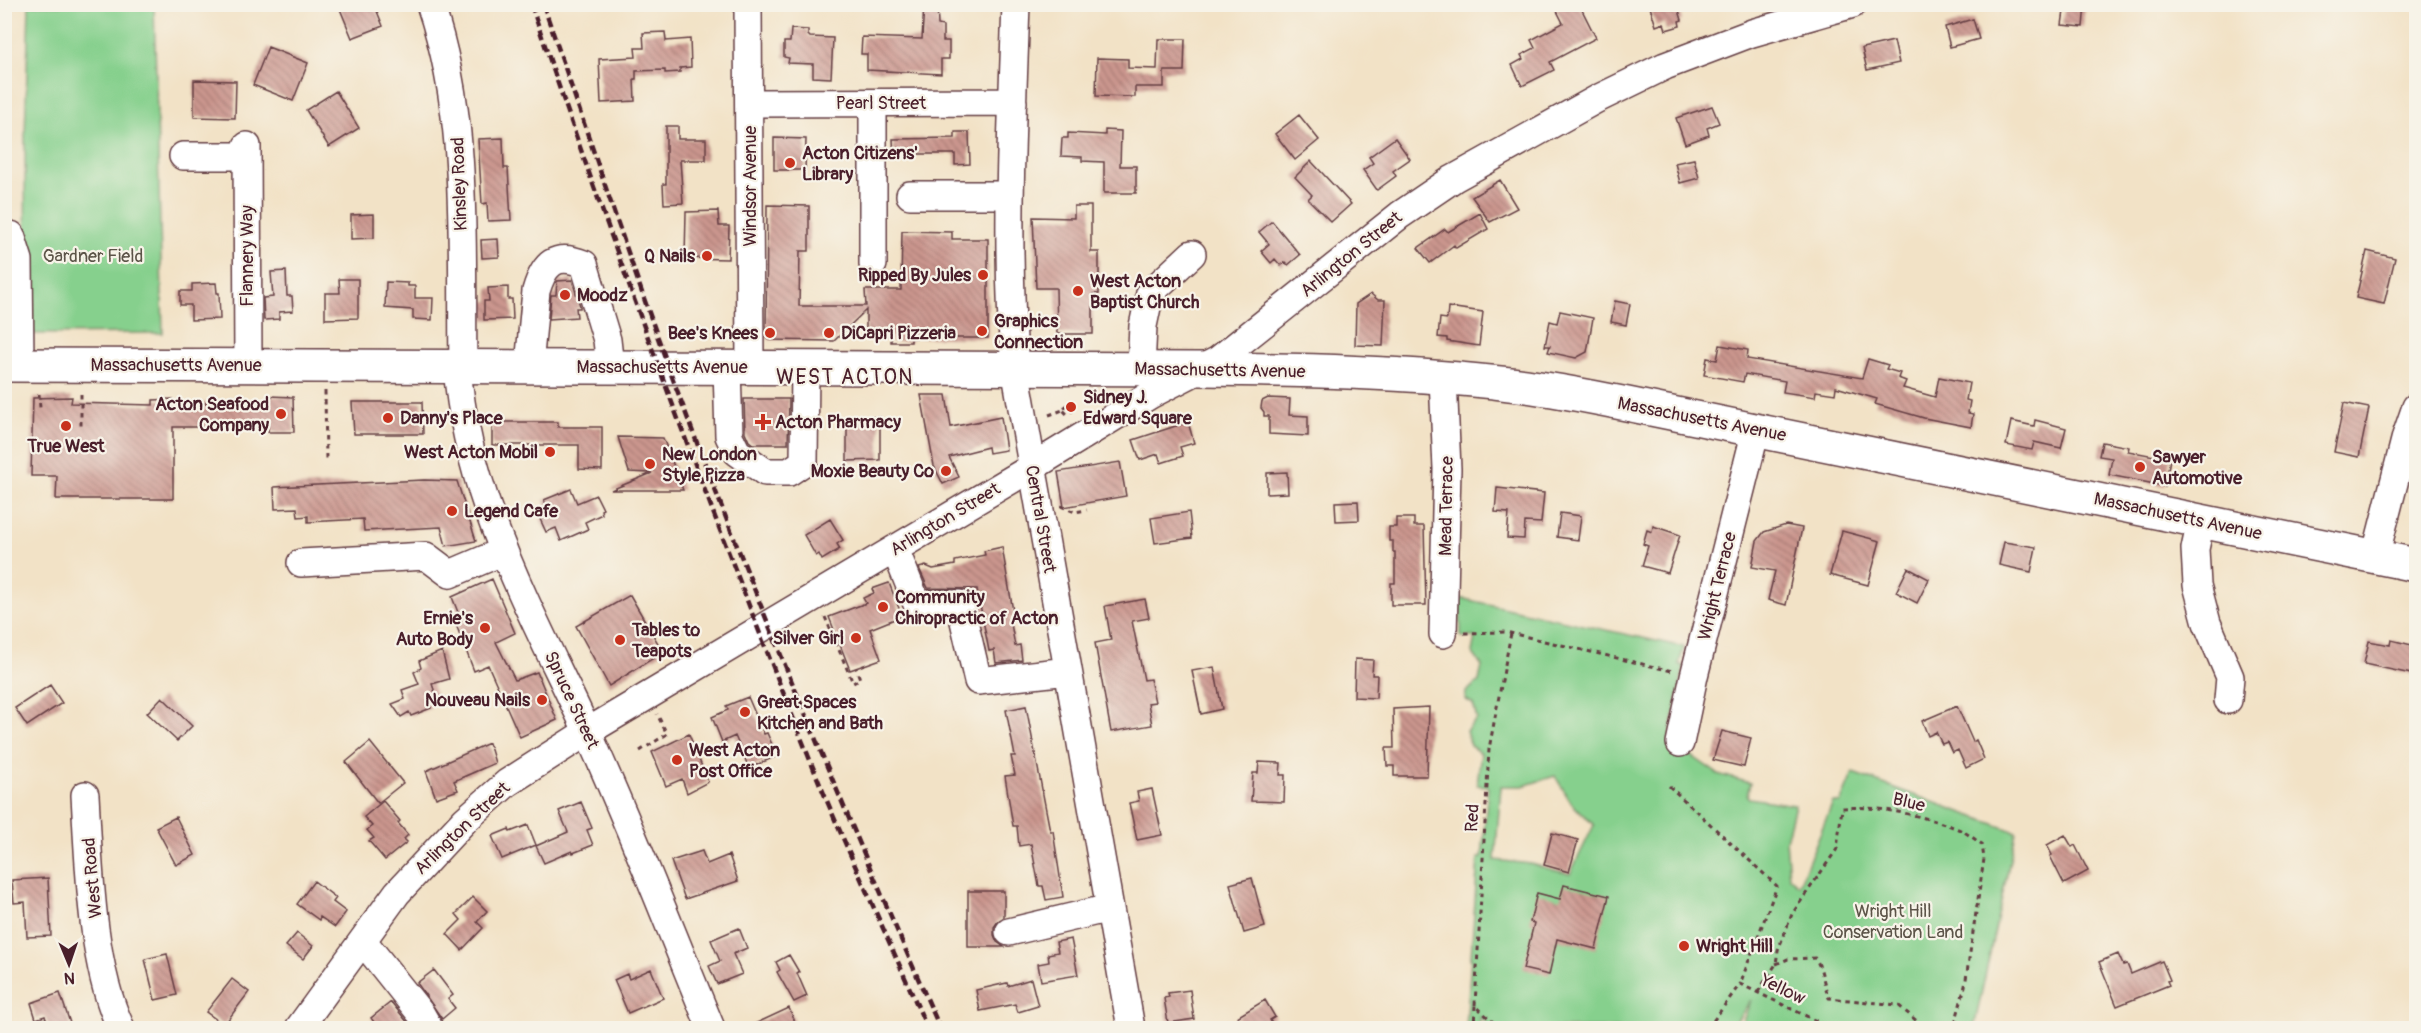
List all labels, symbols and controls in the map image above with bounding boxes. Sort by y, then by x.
street label: Pearl Street [836,92,927,115]
street label: Windsor Avenue [739,125,762,246]
street label: Kinsley Road [446,137,473,231]
place label: Acton Citizens' Library [802,142,918,186]
marker: Acton Citizens' Library [783,156,797,170]
street label: Flannery Way [236,205,259,307]
street label: Arlington Street [1296,206,1407,302]
park label: Gardner Field [43,245,143,268]
place label: Q Nails [644,245,696,268]
marker: Q Nails [700,249,714,263]
place label: Ripped By Jules [858,264,972,287]
marker: Ripped By Jules [976,268,990,282]
place label: West Acton Baptist Church [1090,270,1200,314]
place label: Moodz [577,284,628,307]
marker: West Acton Baptist Church [1071,284,1085,298]
marker: Moodz [558,288,572,302]
place label: Graphics Connection [994,310,1083,354]
place label: Bee's Knees [668,322,759,345]
place label: DiCapri Pizzeria [841,322,956,345]
marker: Graphics Connection [975,324,989,338]
marker: Bee's Knees [763,326,777,340]
marker: DiCapri Pizzeria [822,326,836,340]
street label: Massachusetts Avenue [90,354,262,377]
street label: Massachusetts Avenue [576,356,748,379]
street label: Massachusetts Avenue [1134,358,1306,383]
district label: WEST ACTON [776,364,914,391]
place label: Sidney J. Edward Square [1083,386,1193,430]
street label: Massachusetts Avenue [1616,392,1788,447]
place label: Acton Seafood Company [155,393,269,437]
marker: Sidney J. Edward Square [1064,400,1078,414]
marker: Acton Seafood Company [274,407,288,421]
place label: Danny's Place [400,407,504,430]
marker: Danny's Place [381,411,395,425]
place label: Acton Pharmacy [775,411,901,434]
marker: Acton Pharmacy [756,415,770,429]
marker: True West [59,419,73,433]
place label: True West [26,435,105,458]
place label: West Acton Mobil [404,441,538,464]
place label: New London Style Pizza [662,443,757,487]
marker: West Acton Mobil [543,445,557,459]
place label: Sawyer Automotive [2152,446,2243,490]
street label: Mead Terrace [1434,456,1459,556]
marker: New London Style Pizza [643,457,657,471]
place label: Moxie Beauty Co [811,460,934,483]
marker: Sawyer Automotive [2133,460,2147,474]
marker: Moxie Beauty Co [939,464,953,478]
street label: Central Street [1020,464,1061,575]
street label: Arlington Street [886,477,1005,561]
street label: Massachusetts Avenue [2092,487,2264,546]
place label: Legend Cafe [464,500,559,523]
marker: Legend Cafe [445,504,459,518]
street label: Wright Terrace [1693,529,1742,643]
place label: Community Chiropractic of Acton [895,586,1058,630]
marker: Community Chiropractic of Acton [876,600,890,614]
place label: Ernie's Auto Body [396,607,474,651]
place label: Tables to Teapots [631,619,700,663]
marker: Ernie's Auto Body [478,621,492,635]
place label: Silver Girl [773,627,844,650]
marker: Silver Girl [849,631,863,645]
marker: Tables to Teapots [613,633,627,647]
street label: Spruce Street [539,648,605,753]
place label: Nouveau Nails [425,689,531,712]
place label: Great Spaces Kitchen and Bath [757,691,884,735]
marker: Nouveau Nails [535,693,549,707]
marker: Great Spaces Kitchen and Bath [738,705,752,719]
place label: West Acton Post Office [689,739,780,783]
marker: West Acton Post Office [670,753,684,767]
street label: Arlington Street [410,776,516,880]
street label: Blue [1890,787,1927,818]
street label: Red [1460,803,1485,833]
street label: West Road [78,837,107,919]
park label: Wright Hill Conservation Land [1823,900,1963,944]
north arrow [39,934,99,994]
place label: Wright Hill [1696,935,1773,958]
marker: Wright Hill [1677,939,1691,953]
text: N [64,968,75,988]
street label: Yellow [1755,968,1809,1010]

